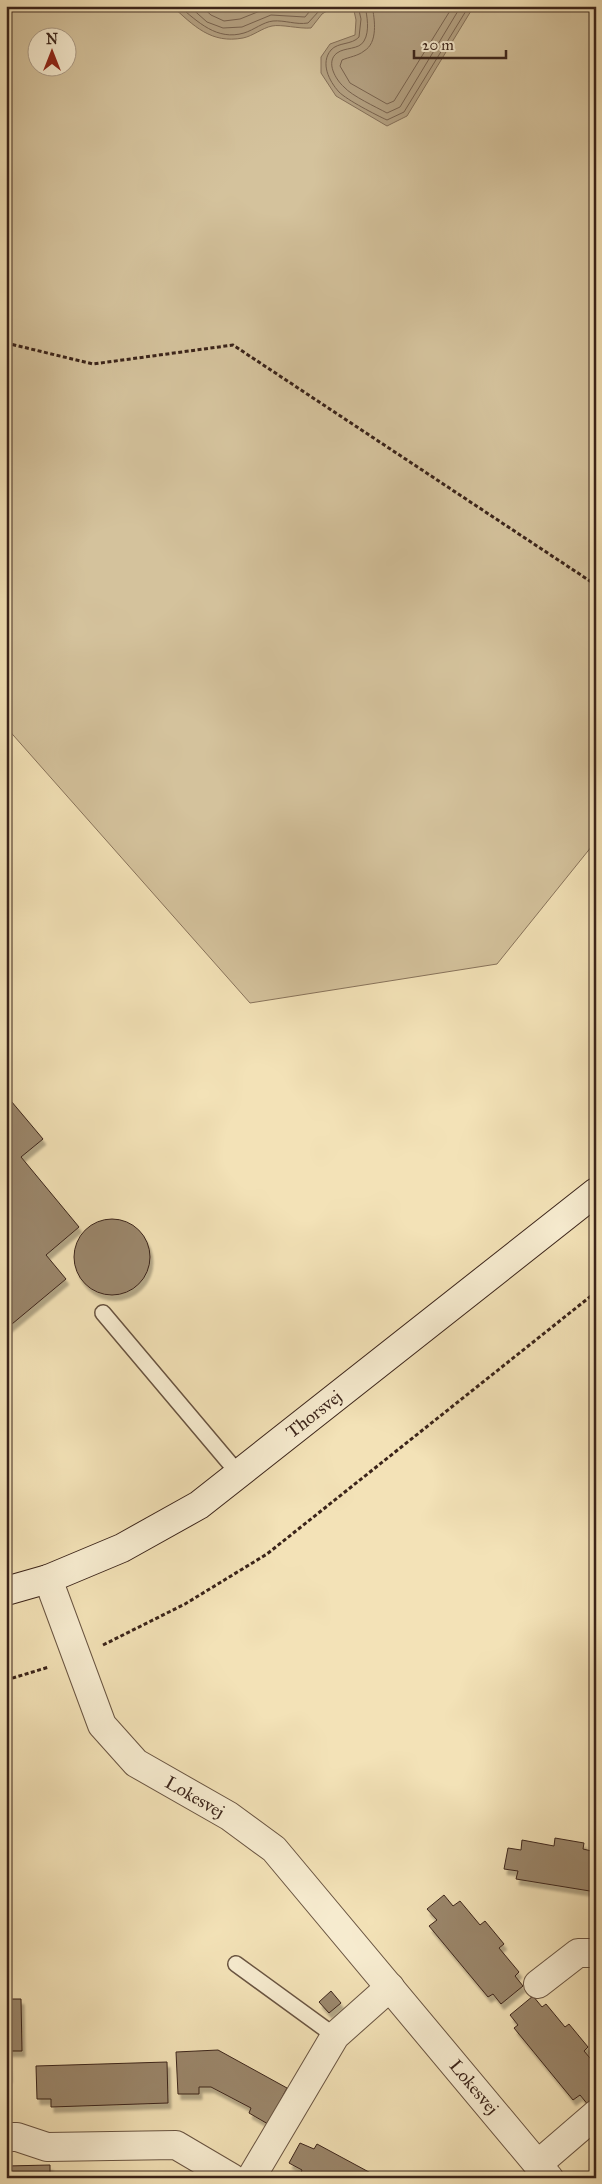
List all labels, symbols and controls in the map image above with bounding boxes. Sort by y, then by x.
north arrow [28,28,78,78]
scale bar [414,28,507,60]
text: N [46,31,58,48]
text: 20 m [422,36,454,54]
street label: Thorsvej [282,1385,346,1443]
street label: Lokesvej [161,1771,229,1823]
street label: Lokesvej [445,2055,503,2119]

